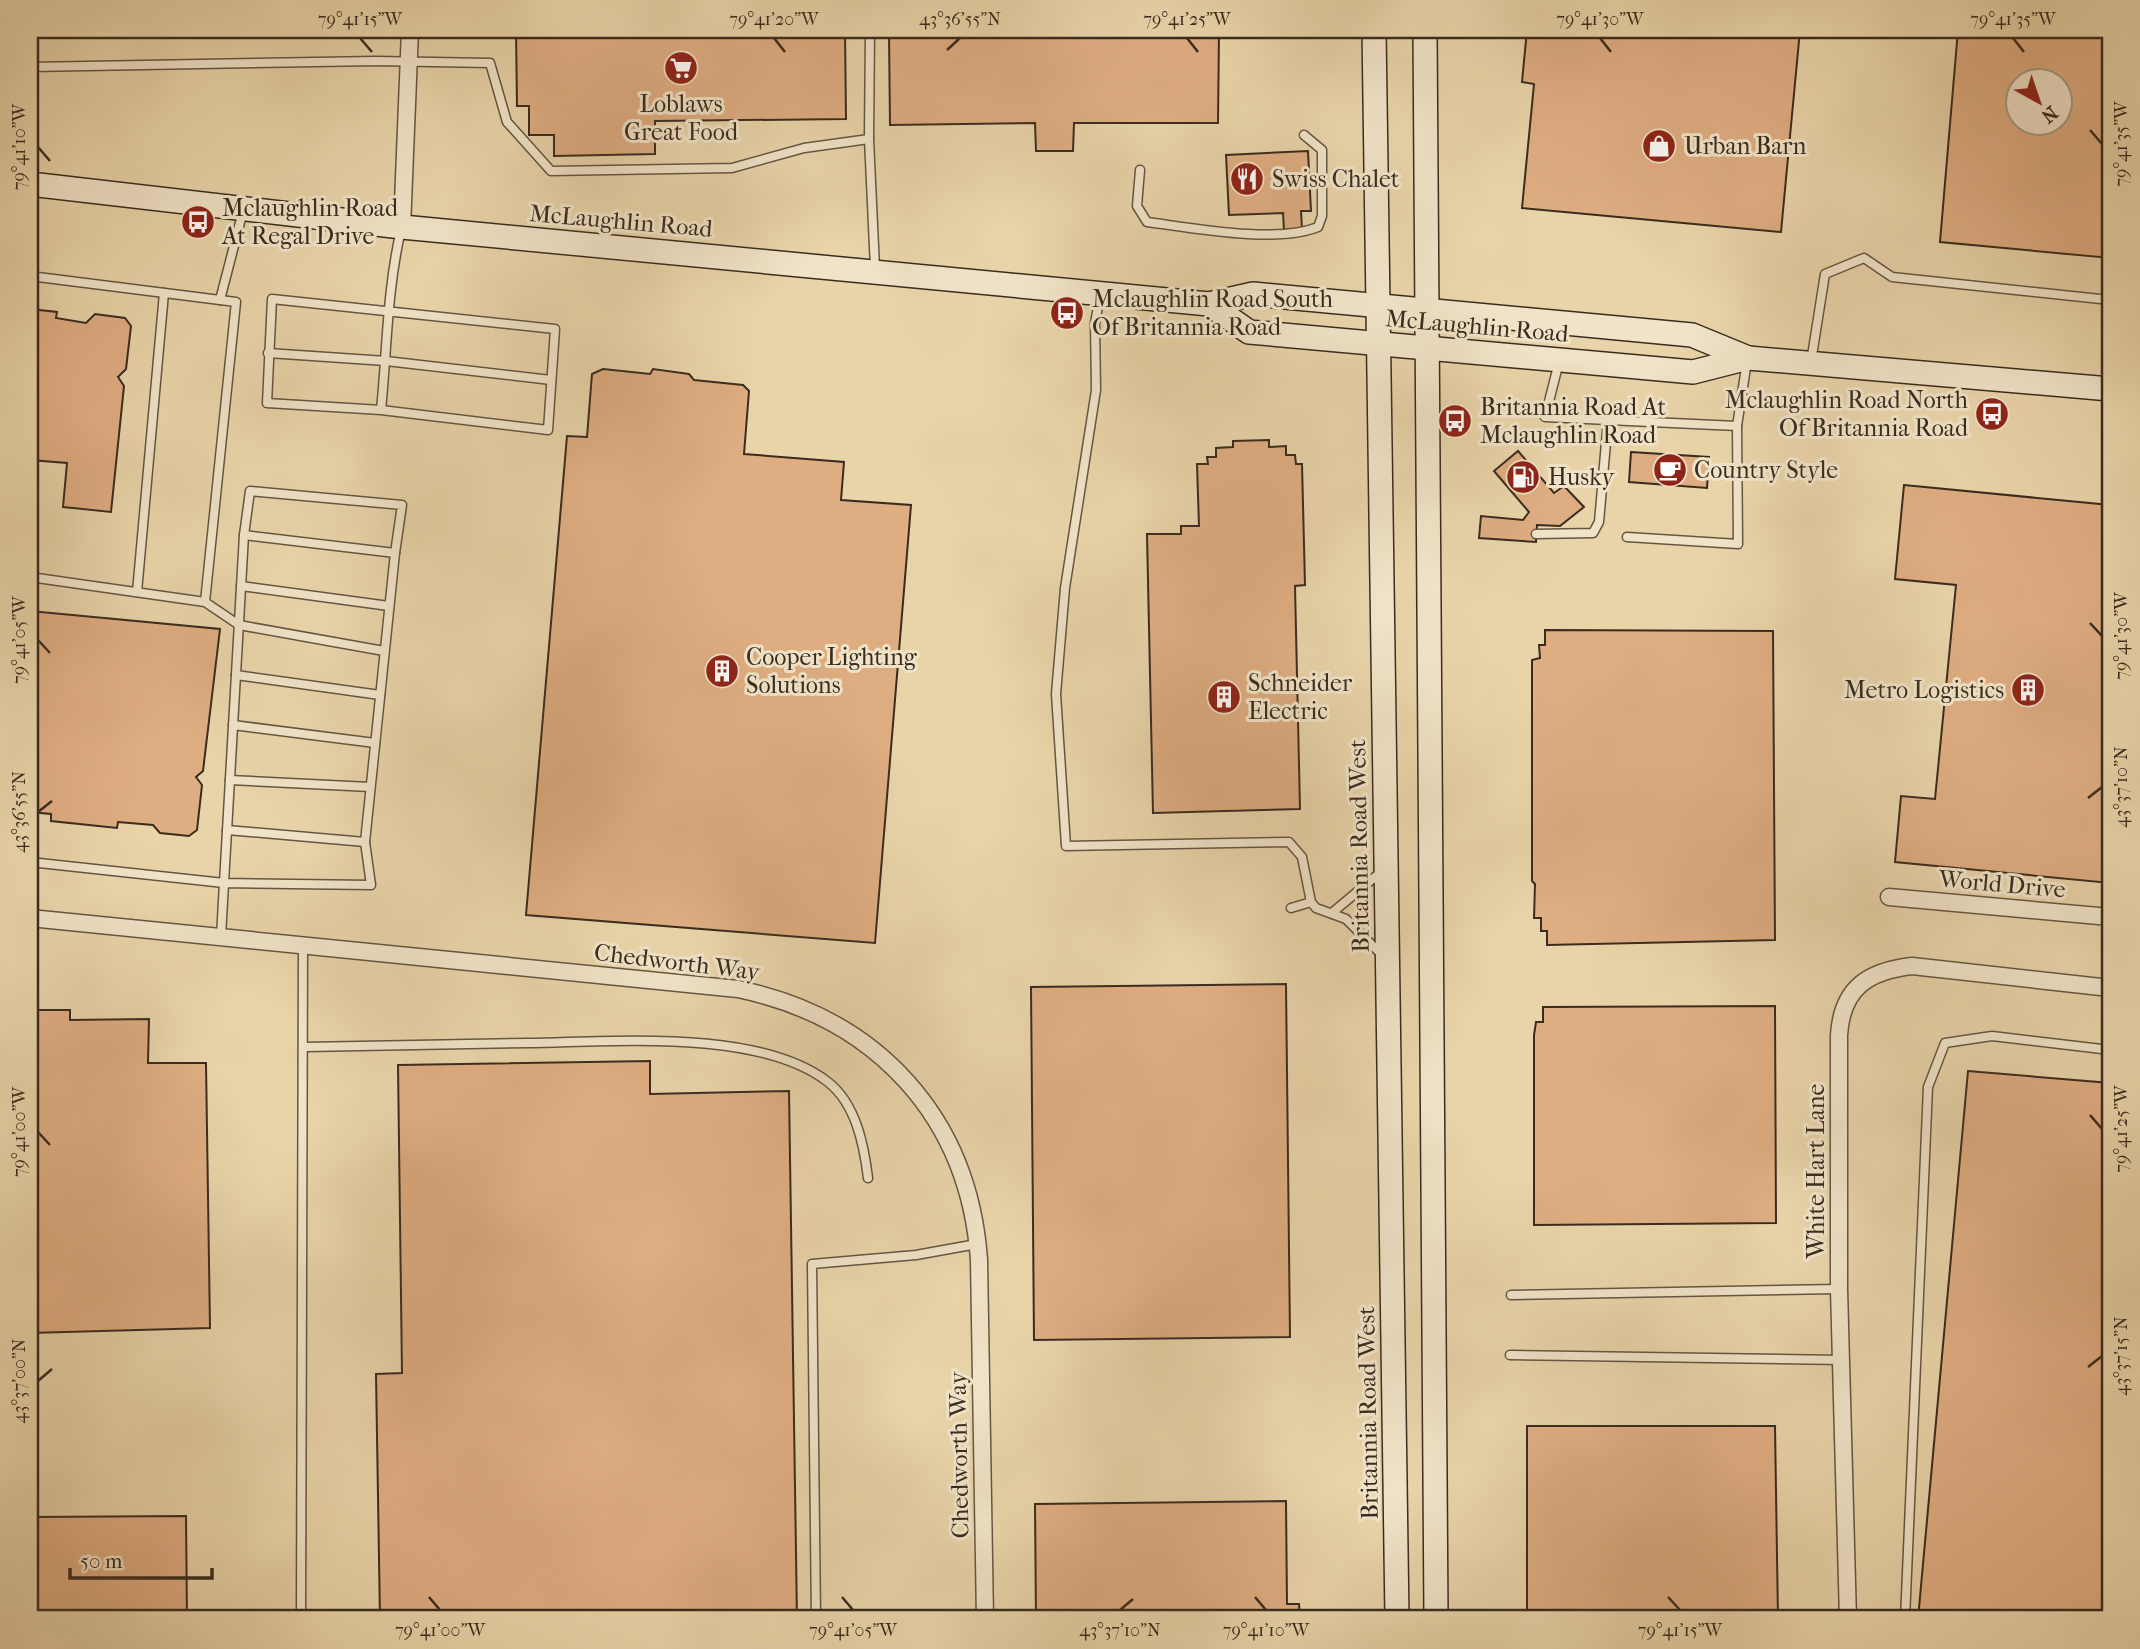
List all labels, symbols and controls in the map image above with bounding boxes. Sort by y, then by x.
text: 79°41'15"W [318,9,404,30]
text: 79°41'20"W [729,9,820,30]
text: 43°36'55"N [919,9,1001,30]
text: 79°41'25"W [1143,9,1232,30]
text: 79°41'30"W [1556,9,1645,30]
text: 79°41'35"W [1970,9,2057,30]
supermarket icon: Loblaws Great Food [662,49,700,87]
north arrow [2004,66,2074,136]
place label: Loblaws Great Food [624,90,739,146]
text: 79°41'35"W [2111,100,2132,187]
text: N [2036,101,2062,128]
text: 79°41'10"W [9,102,30,190]
shop icon: Urban Barn [1640,127,1678,165]
place label: Urban Barn [1684,132,1807,160]
restaurant icon: Swiss Chalet [1228,160,1266,198]
place label: Swiss Chalet [1272,165,1400,193]
place label: Mclaughlin Road At Regal Drive [221,194,399,250]
street label: McLaughlin Road [528,199,715,243]
bus stop icon: Mclaughlin Road At Regal Drive [179,203,217,241]
place label: Mclaughlin Road South Of Britannia Road [1092,285,1334,341]
bus stop icon: Mclaughlin Road South Of Britannia Road [1048,294,1086,332]
street label: McLaughlin Road [1384,304,1571,348]
place label: Mclaughlin Road North Of Britannia Road [1725,386,1969,442]
place label: Britannia Road At Mclaughlin Road [1480,393,1667,449]
bus stop icon: Mclaughlin Road North Of Britannia Road [1973,395,2011,433]
bus stop icon: Britannia Road At Mclaughlin Road [1436,402,1474,440]
cafe icon: Country Style [1651,451,1689,489]
place label: Country Style [1694,456,1838,484]
fuel station icon: Husky [1504,458,1542,496]
place label: Husky [1548,463,1616,491]
text: 79°41'30"W [2111,591,2132,680]
text: 79°41'05"W [9,595,30,684]
place label: Cooper Lighting Solutions [746,643,918,699]
building icon: Cooper Lighting Solutions [703,652,741,690]
place label: Schneider Electric [1248,669,1353,725]
building icon: Metro Logistics [2009,671,2047,709]
place label: Metro Logistics [1844,676,2004,704]
building icon: Schneider Electric [1205,678,1243,716]
street label: Britannia Road West [1343,739,1375,953]
text: 43°37'10"N [2111,746,2132,828]
text: 43°36'55"N [9,771,30,853]
street label: World Drive [1936,864,2067,904]
street label: Chedworth Way [593,938,763,986]
street label: White Hart Lane [1802,1083,1830,1260]
text: 79°41'25"W [2111,1084,2132,1173]
text: 79°41'00"W [9,1086,30,1177]
street label: Britannia Road West [1352,1306,1384,1520]
text: 43°37'15"N [2111,1316,2132,1396]
text: 43°37'00"N [9,1338,30,1424]
street label: Chedworth Way [944,1370,974,1539]
scale bar [70,1537,212,1581]
text: 50 m [80,1549,123,1573]
text: 79°41'00"W [395,1620,486,1641]
text: 79°41'05"W [809,1620,898,1641]
text: 43°37'10"N [1079,1620,1161,1641]
text: 79°41'10"W [1223,1620,1311,1641]
text: 79°41'15"W [1638,1620,1724,1641]

